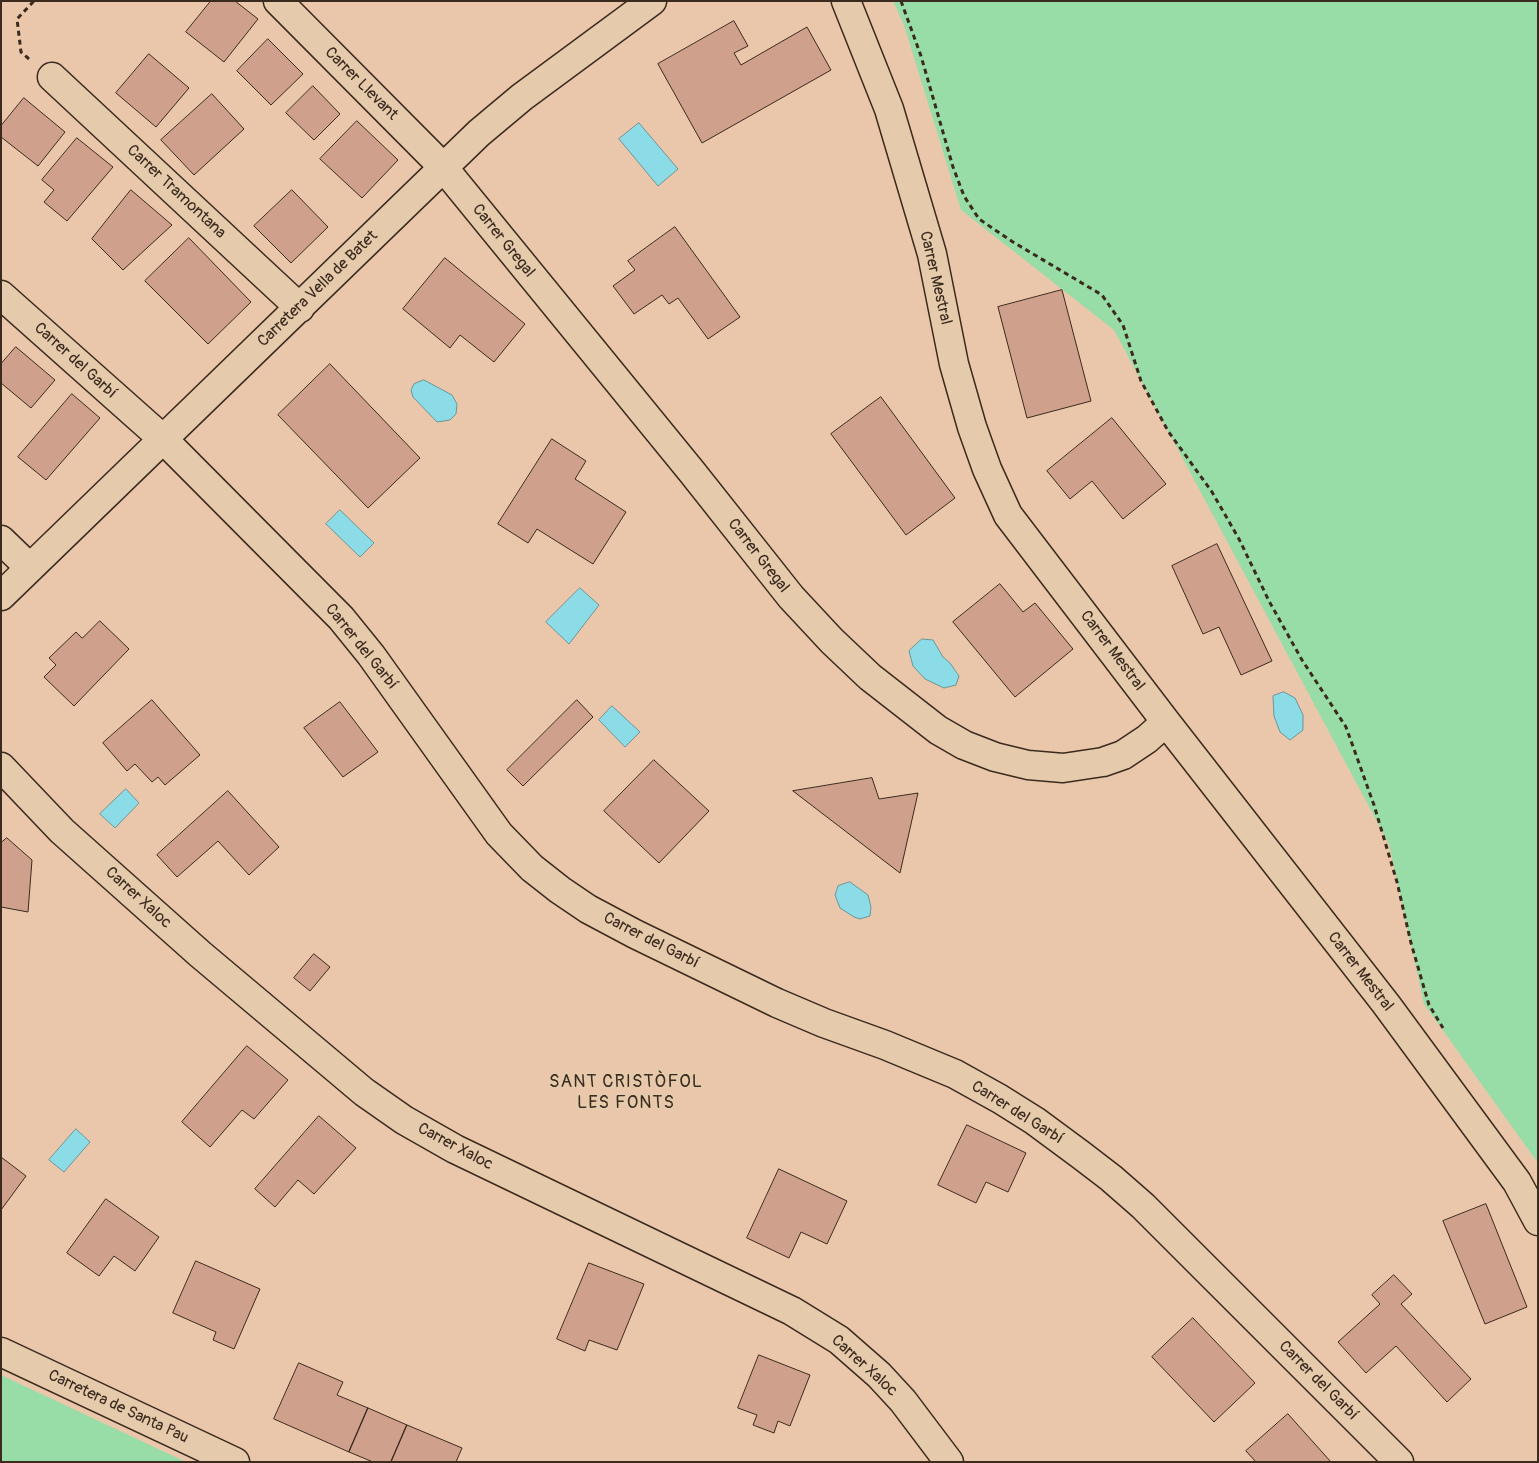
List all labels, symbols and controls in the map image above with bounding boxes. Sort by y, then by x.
street label: Carrer Llevant [320,43,402,125]
street label: Carrer Tramontana [122,141,230,243]
street label: Carrer Gregal [468,201,538,281]
street label: Carretera Vella de Batet [254,227,382,351]
street label: Carrer Mestral [915,229,955,327]
street label: Carrer del Garbí [30,319,120,403]
street label: Carrer Gregal [723,515,793,597]
street label: Carrer del Garbí [321,600,401,694]
street label: Carrer Mestral [1076,607,1148,695]
street label: Carrer Xaloc [101,863,175,933]
street label: Carrer del Garbí [600,909,702,973]
street label: Carrer Mestral [1323,928,1397,1016]
district label: SANT CRISTÒFOL LES FONTS [547,1071,705,1114]
street label: Carrer del Garbí [967,1077,1067,1149]
street label: Carrer Xaloc [414,1119,496,1175]
street label: Carrer Xaloc [827,1331,901,1401]
street label: Carrer del Garbí [1274,1337,1362,1425]
street label: Carretera de Santa Pau [45,1366,191,1448]

